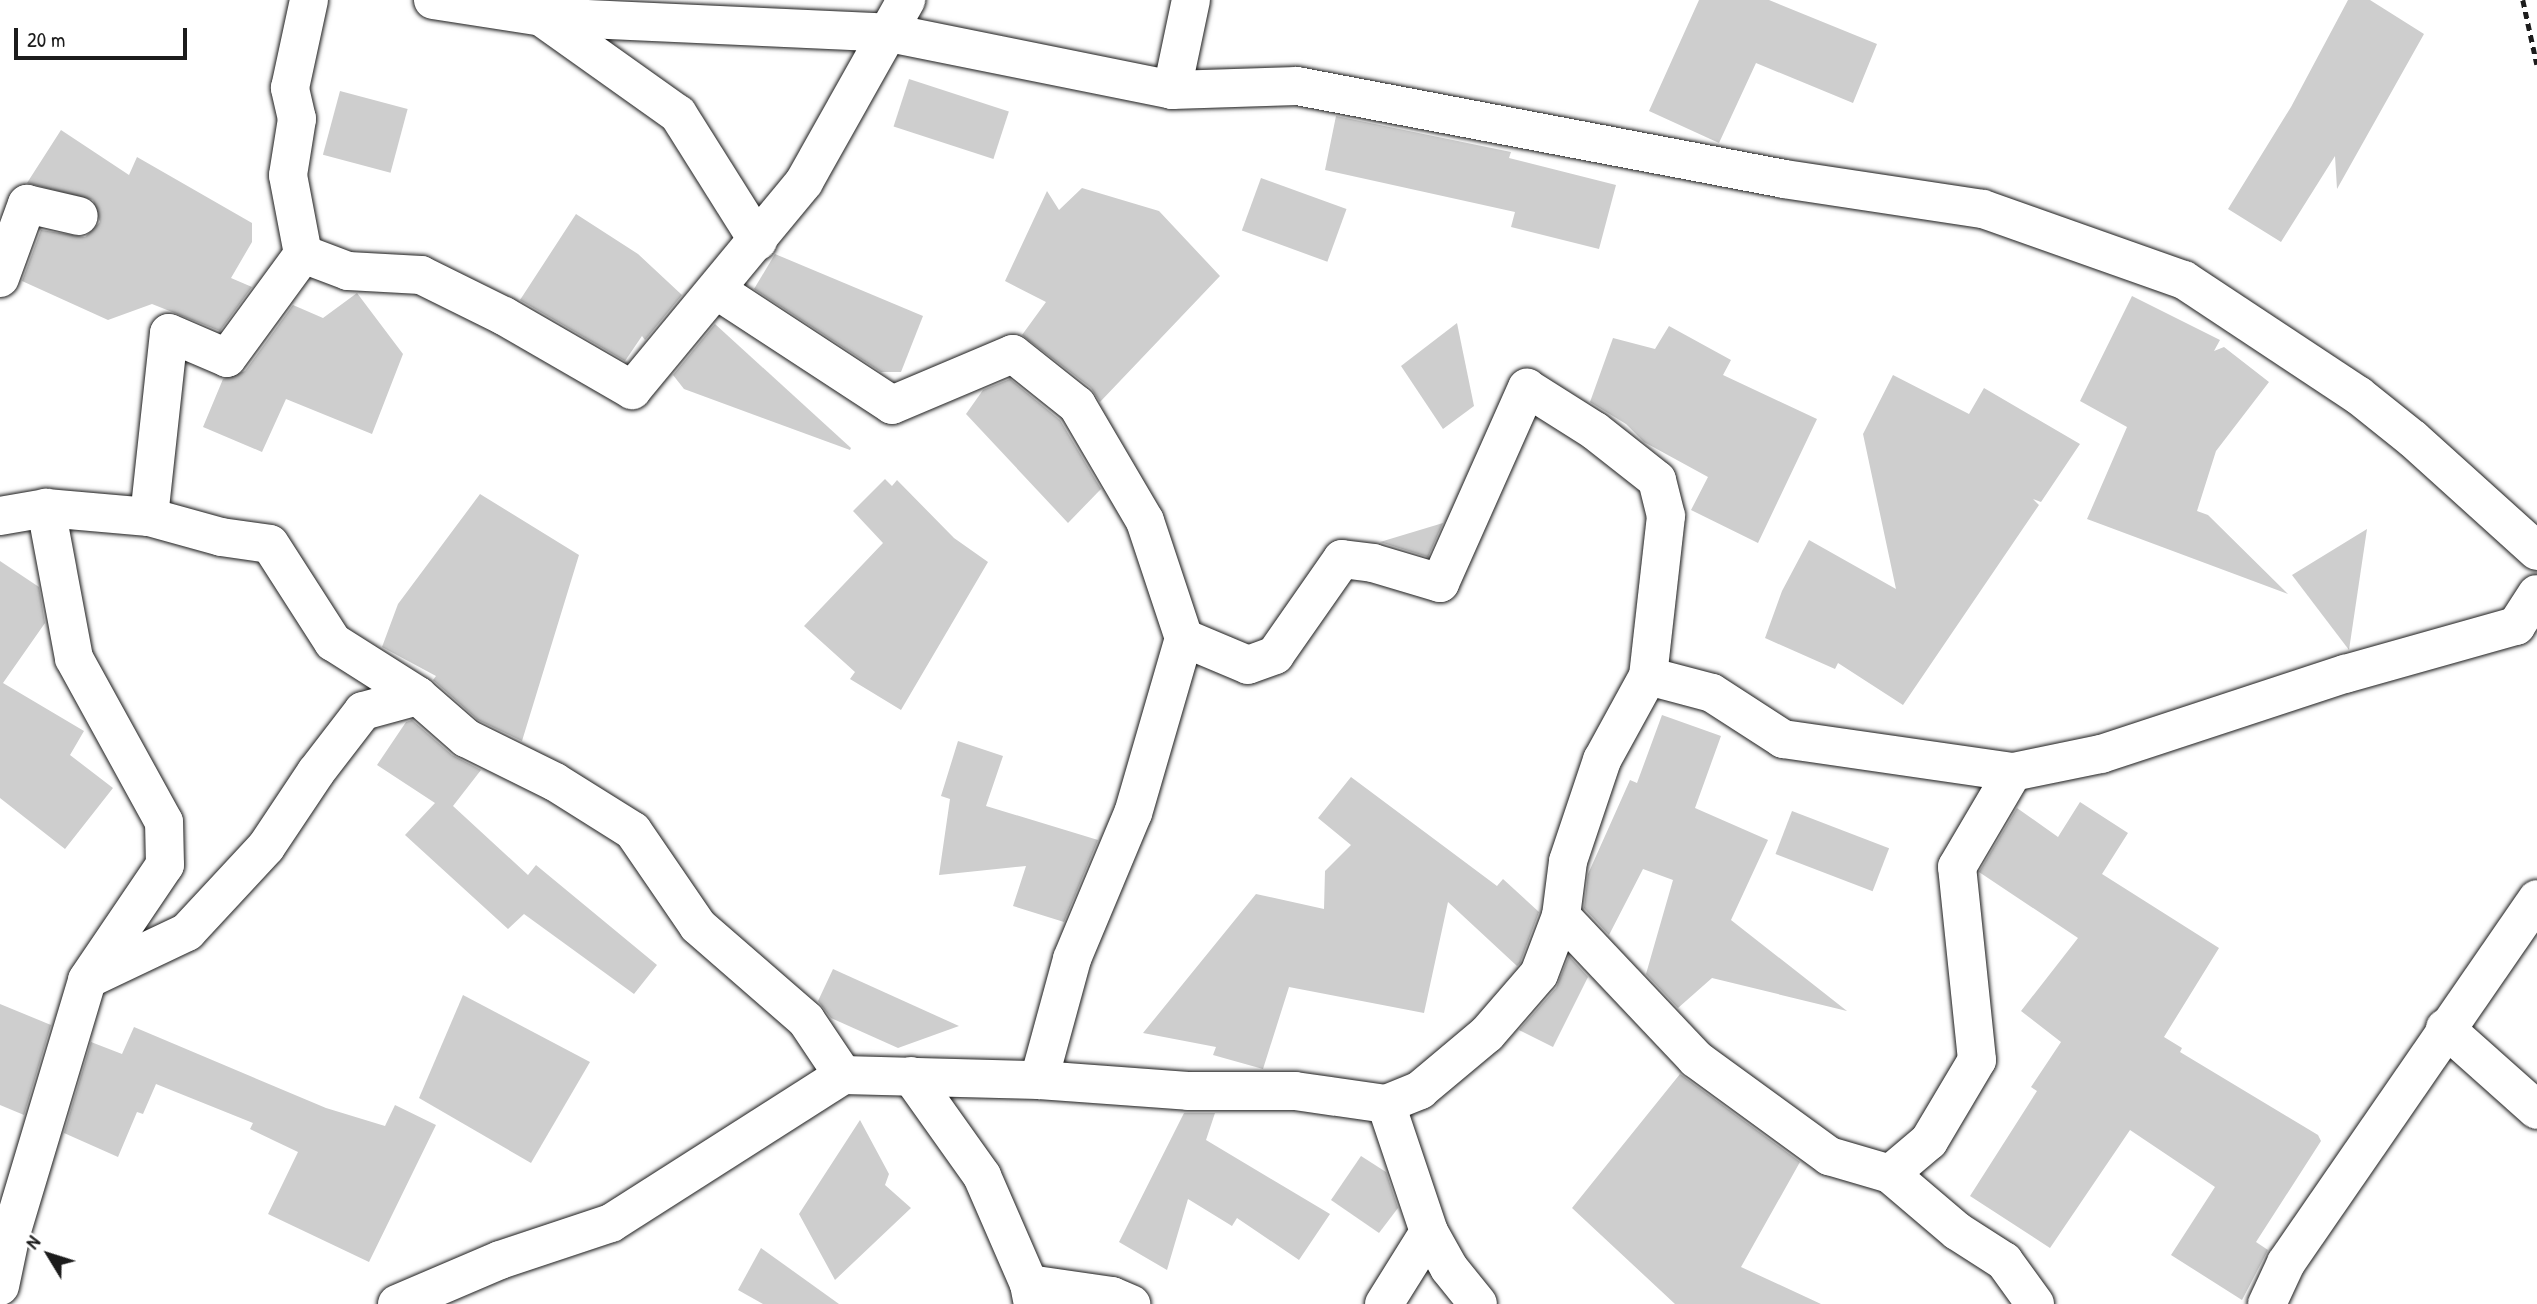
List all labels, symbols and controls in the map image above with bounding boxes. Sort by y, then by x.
scale bar [18,14,191,58]
text: 20 m [27,25,65,54]
north arrow [14,1220,84,1290]
text: N [19,1230,46,1254]

